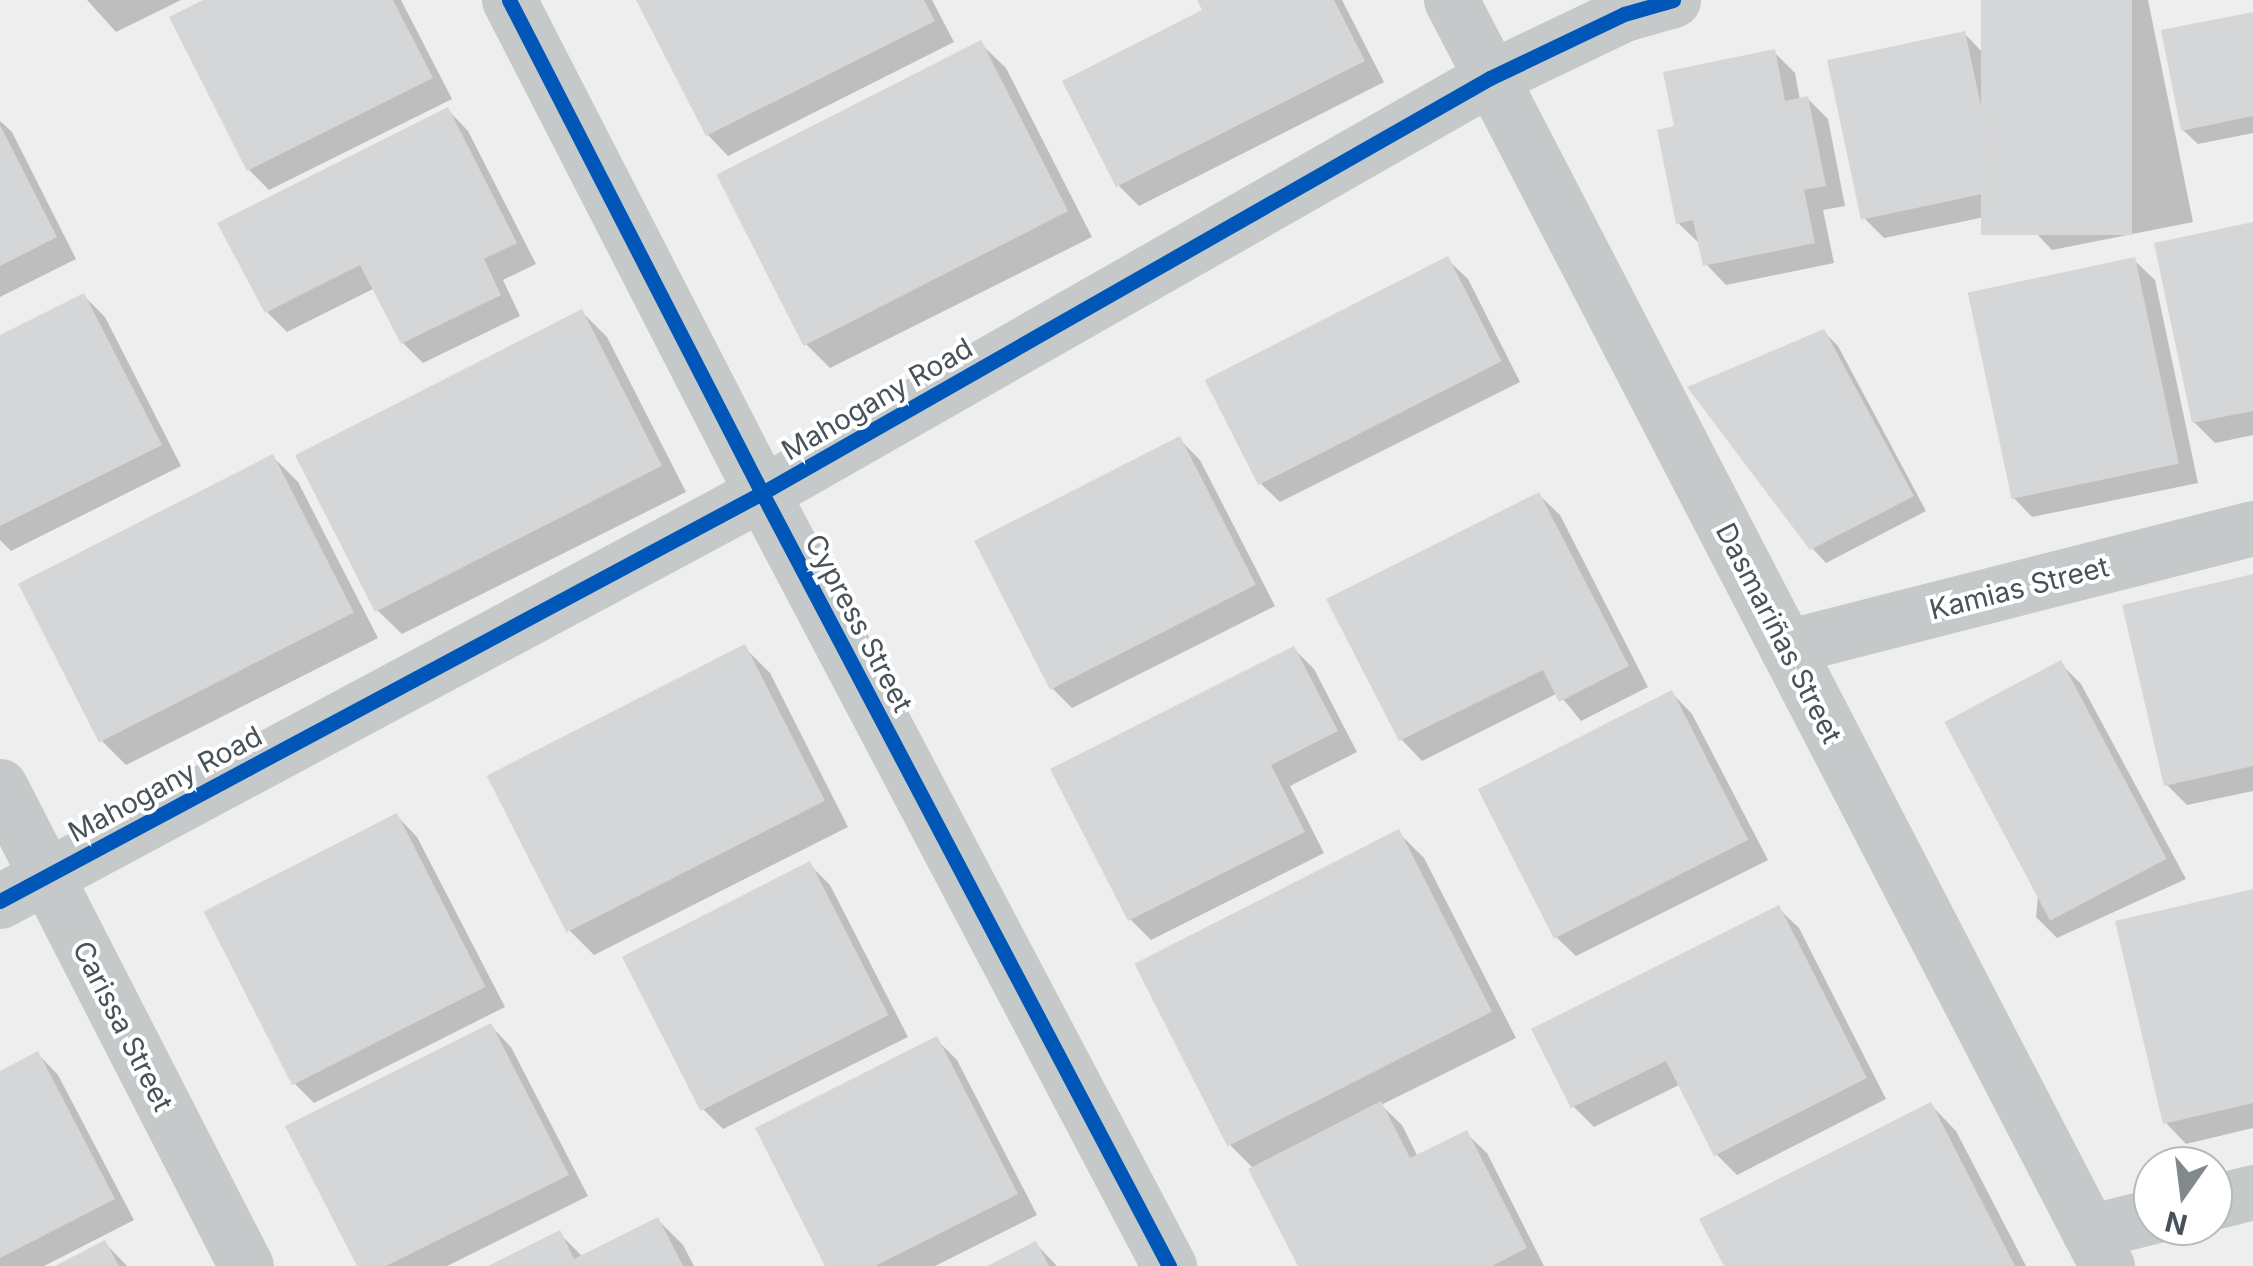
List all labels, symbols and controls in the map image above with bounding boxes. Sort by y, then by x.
street label: Mahogany Road [776,331,978,467]
street label: Dasmariñas Street [1709,517,1849,749]
street label: Cypress Street [798,529,920,717]
street label: Kamias Street [1926,550,2112,626]
street label: Mahogany Road [62,719,268,849]
street label: Carissa Street [66,935,180,1117]
north arrow [2133,1146,2233,1246]
text: N [2162,1204,2191,1242]

